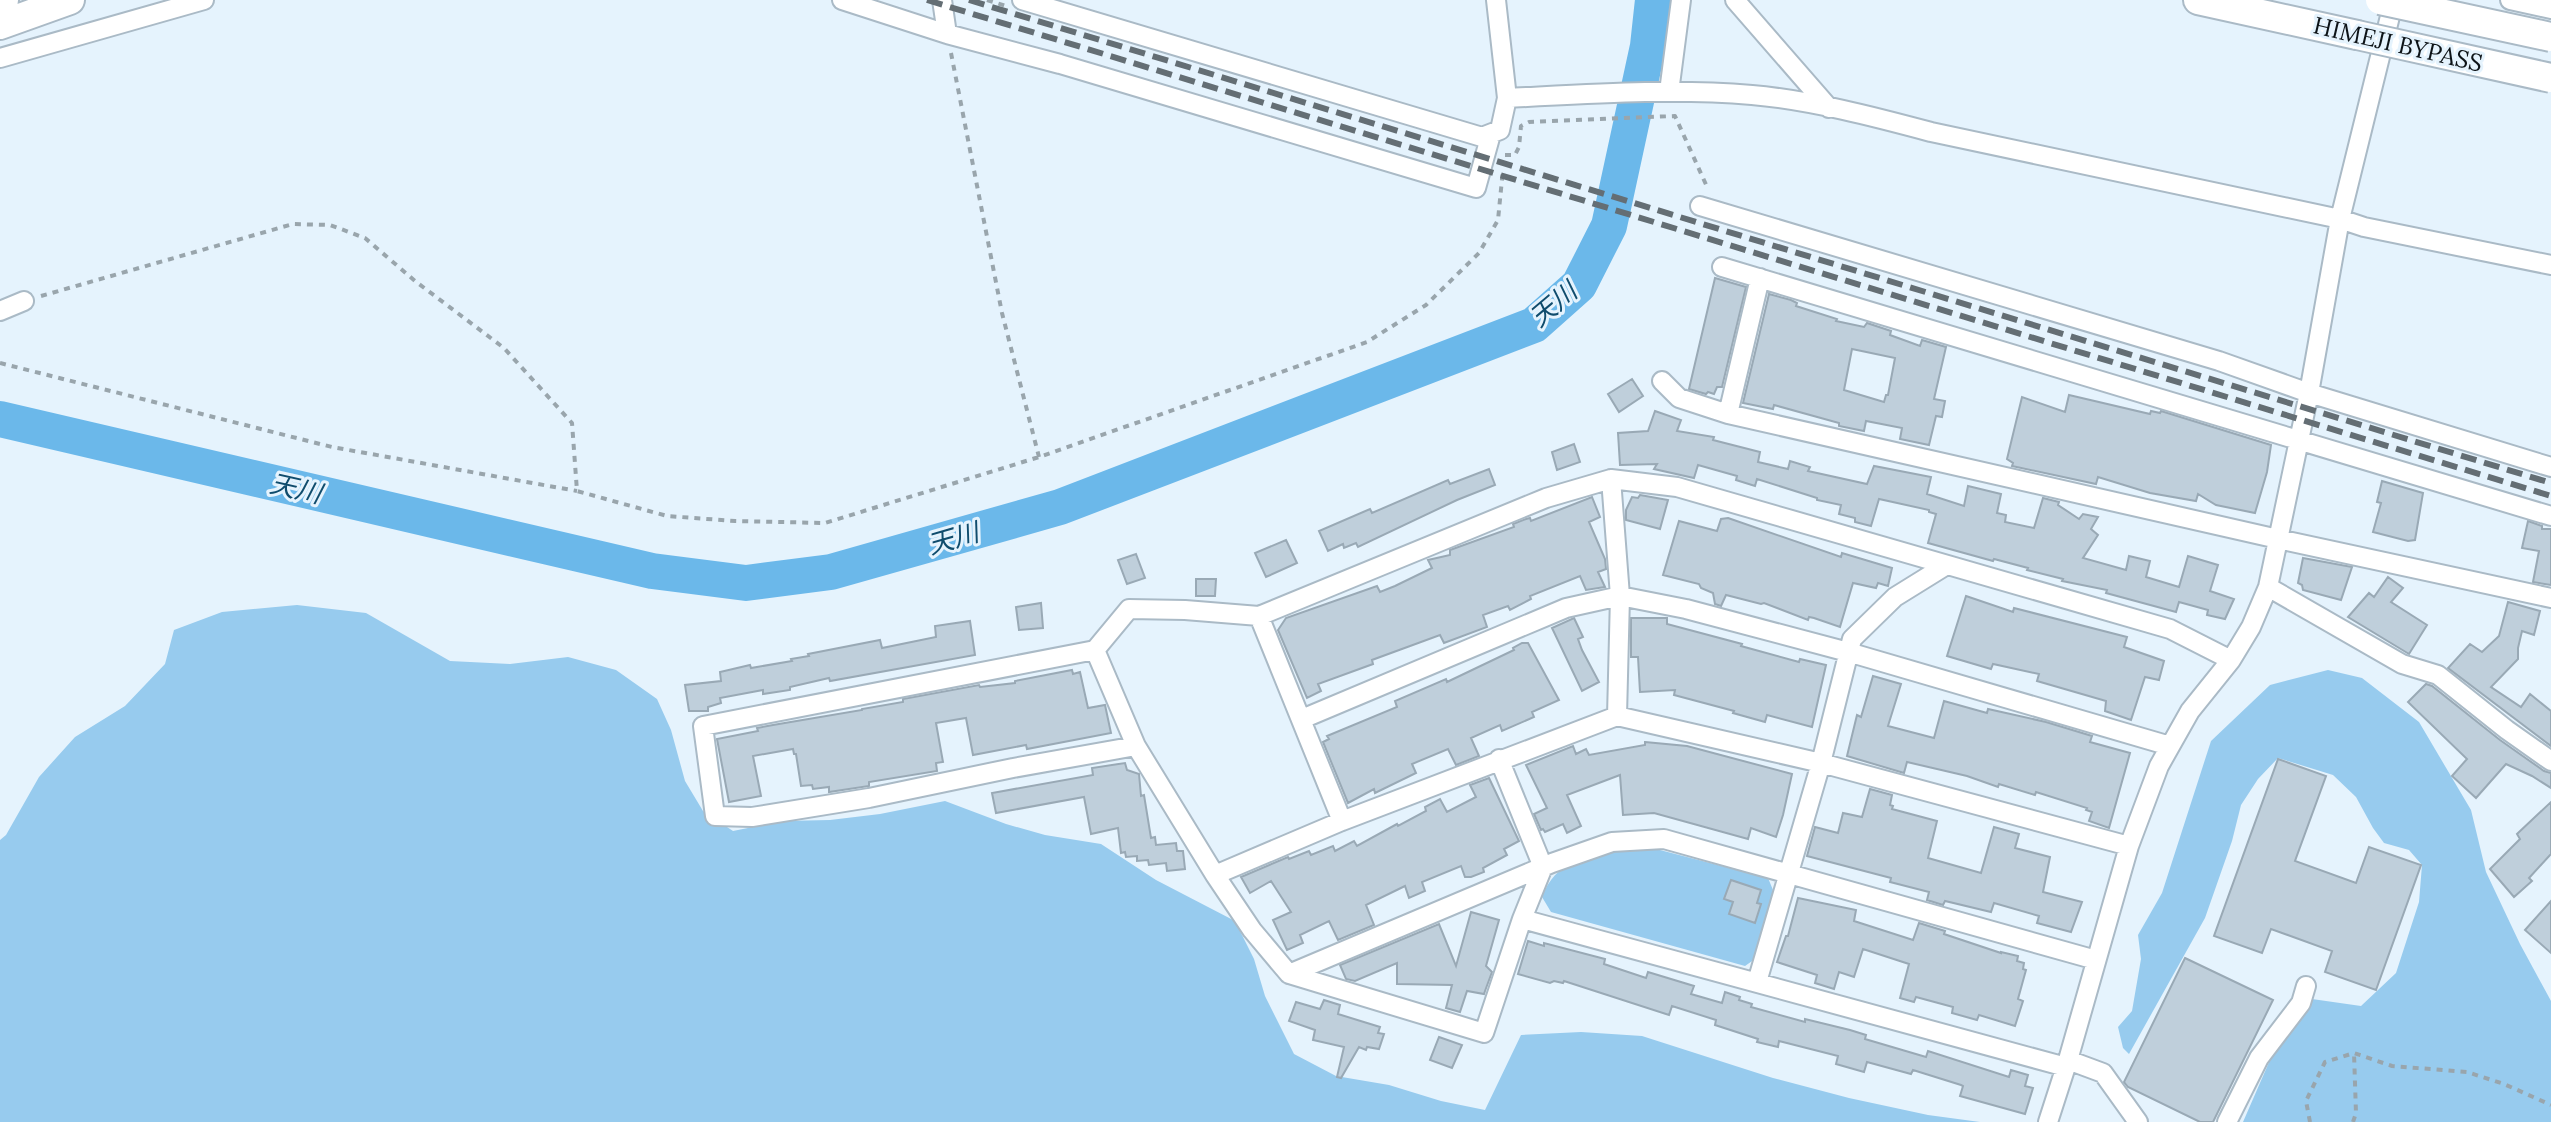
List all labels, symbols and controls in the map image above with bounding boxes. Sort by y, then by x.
street label: HIMEJI BYPASS [2310,9,2486,79]
water label: 天川 [1522,273,1586,333]
water label: 天川 [267,466,328,511]
water label: 天川 [923,514,985,561]

